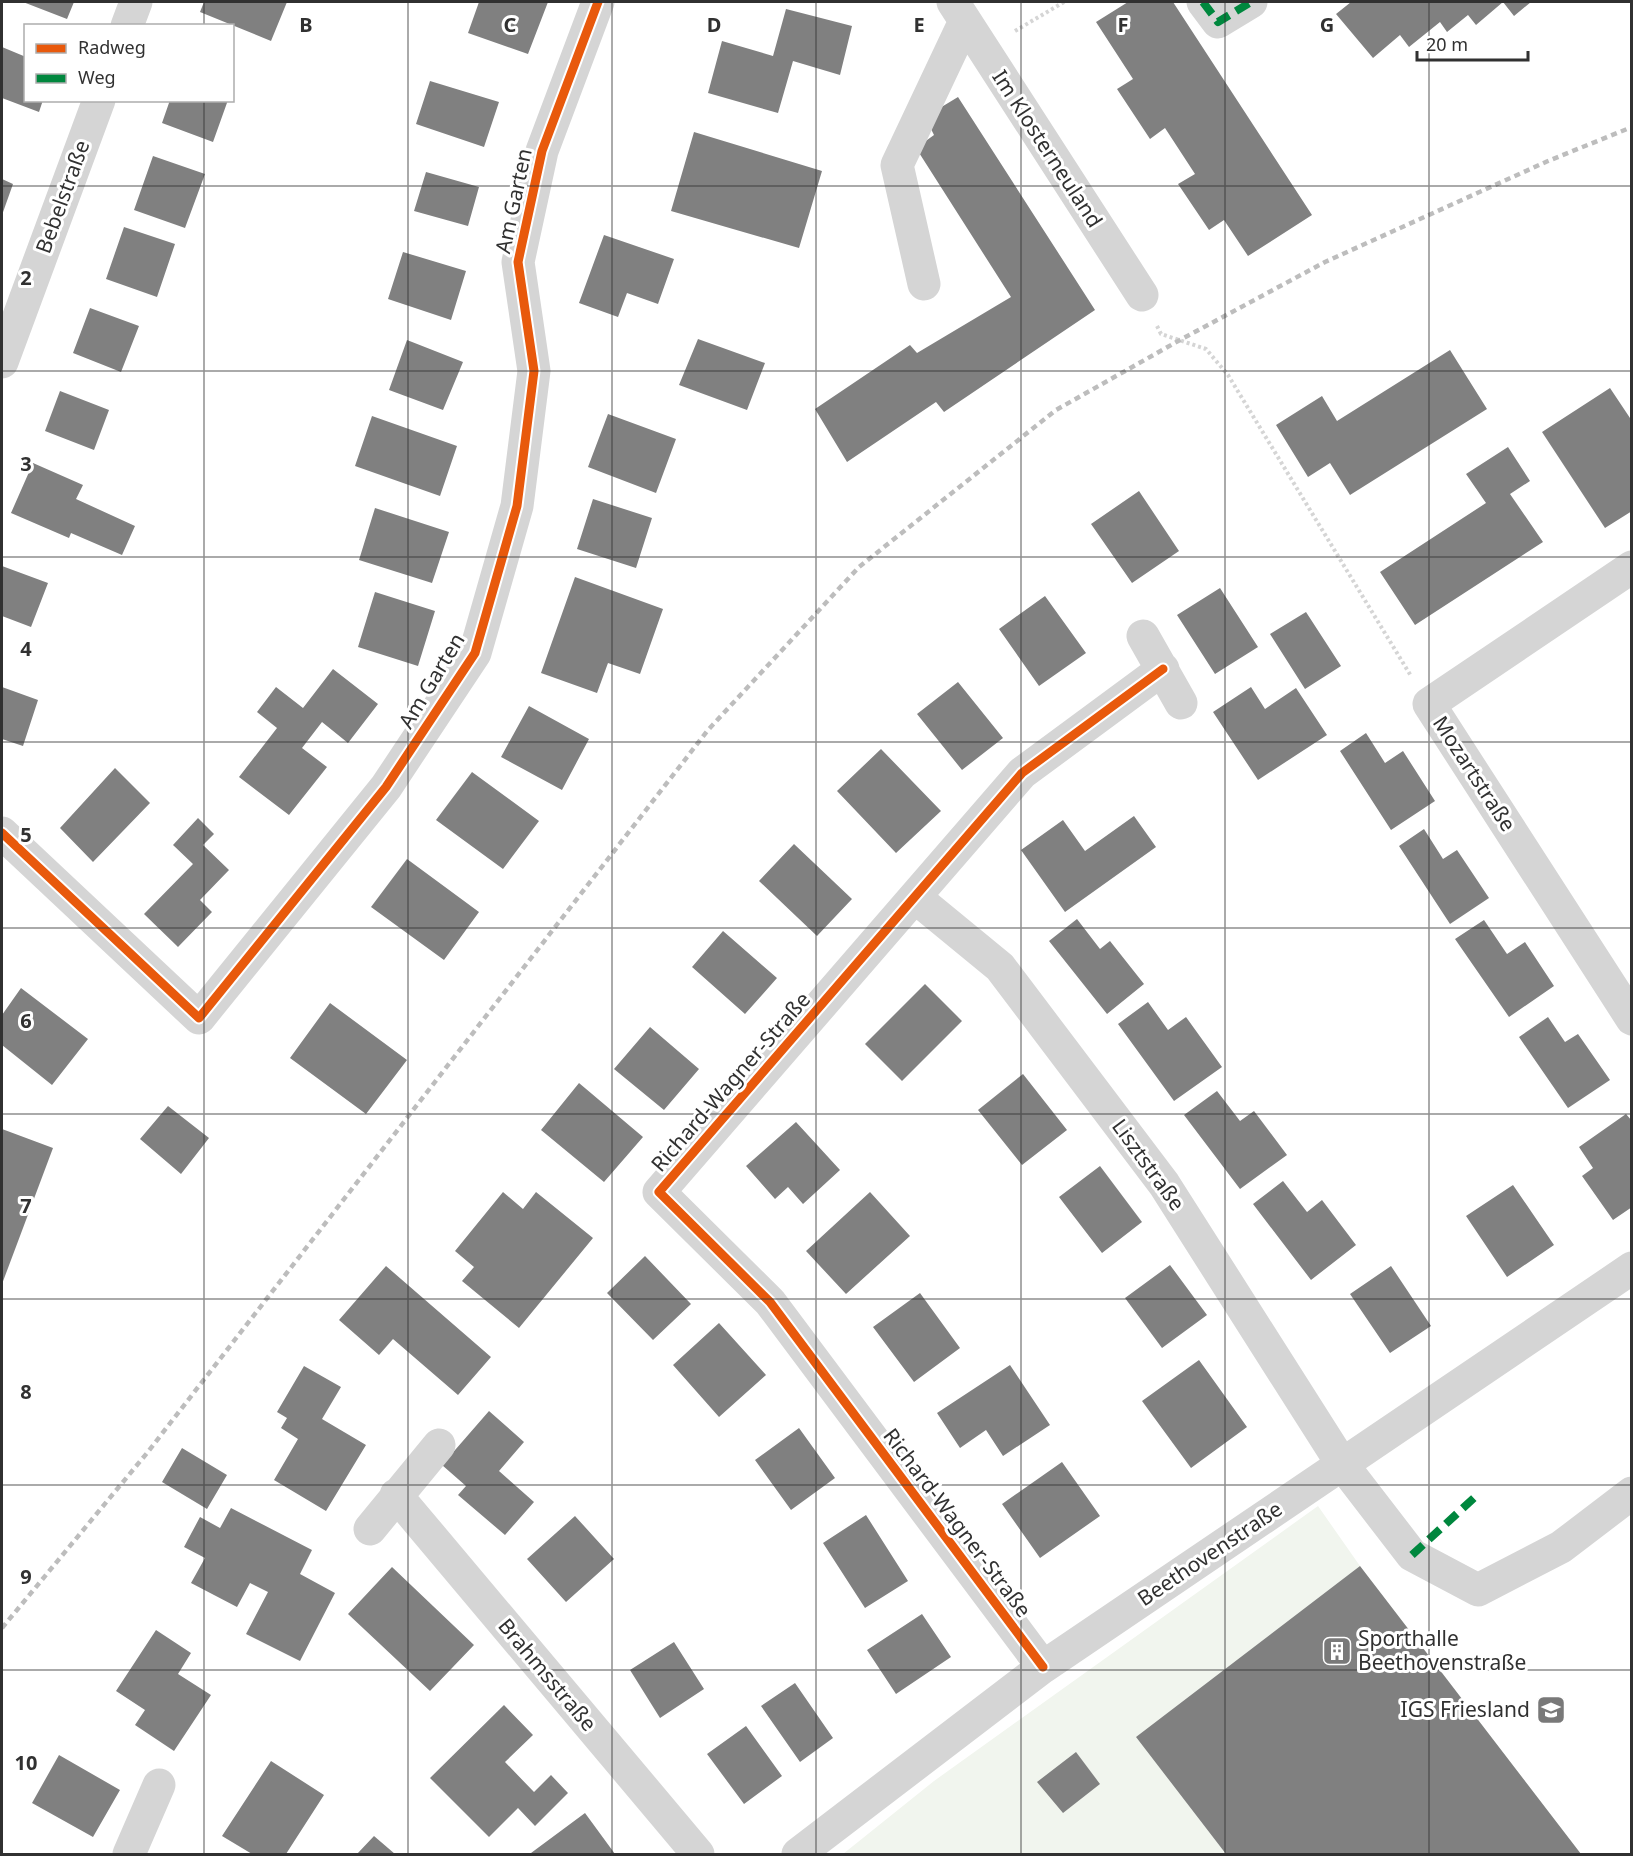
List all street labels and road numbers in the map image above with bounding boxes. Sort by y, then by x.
street label: Im Klosterneuland [986,64,1109,233]
street label: Bebelstraße [29,136,95,257]
street label: Am Garten [488,146,538,256]
street label: Am Garten [392,628,471,733]
street label: Mozartstraße [1427,710,1523,837]
street label: Richard-Wagner-Straße [644,986,816,1177]
street label: Lisztstraße [1106,1113,1191,1216]
street label: Richard-Wagner-Straße [878,1422,1038,1622]
street label: Beethovenstraße [1132,1494,1287,1612]
street label: Brahmsstraße [492,1612,603,1737]

